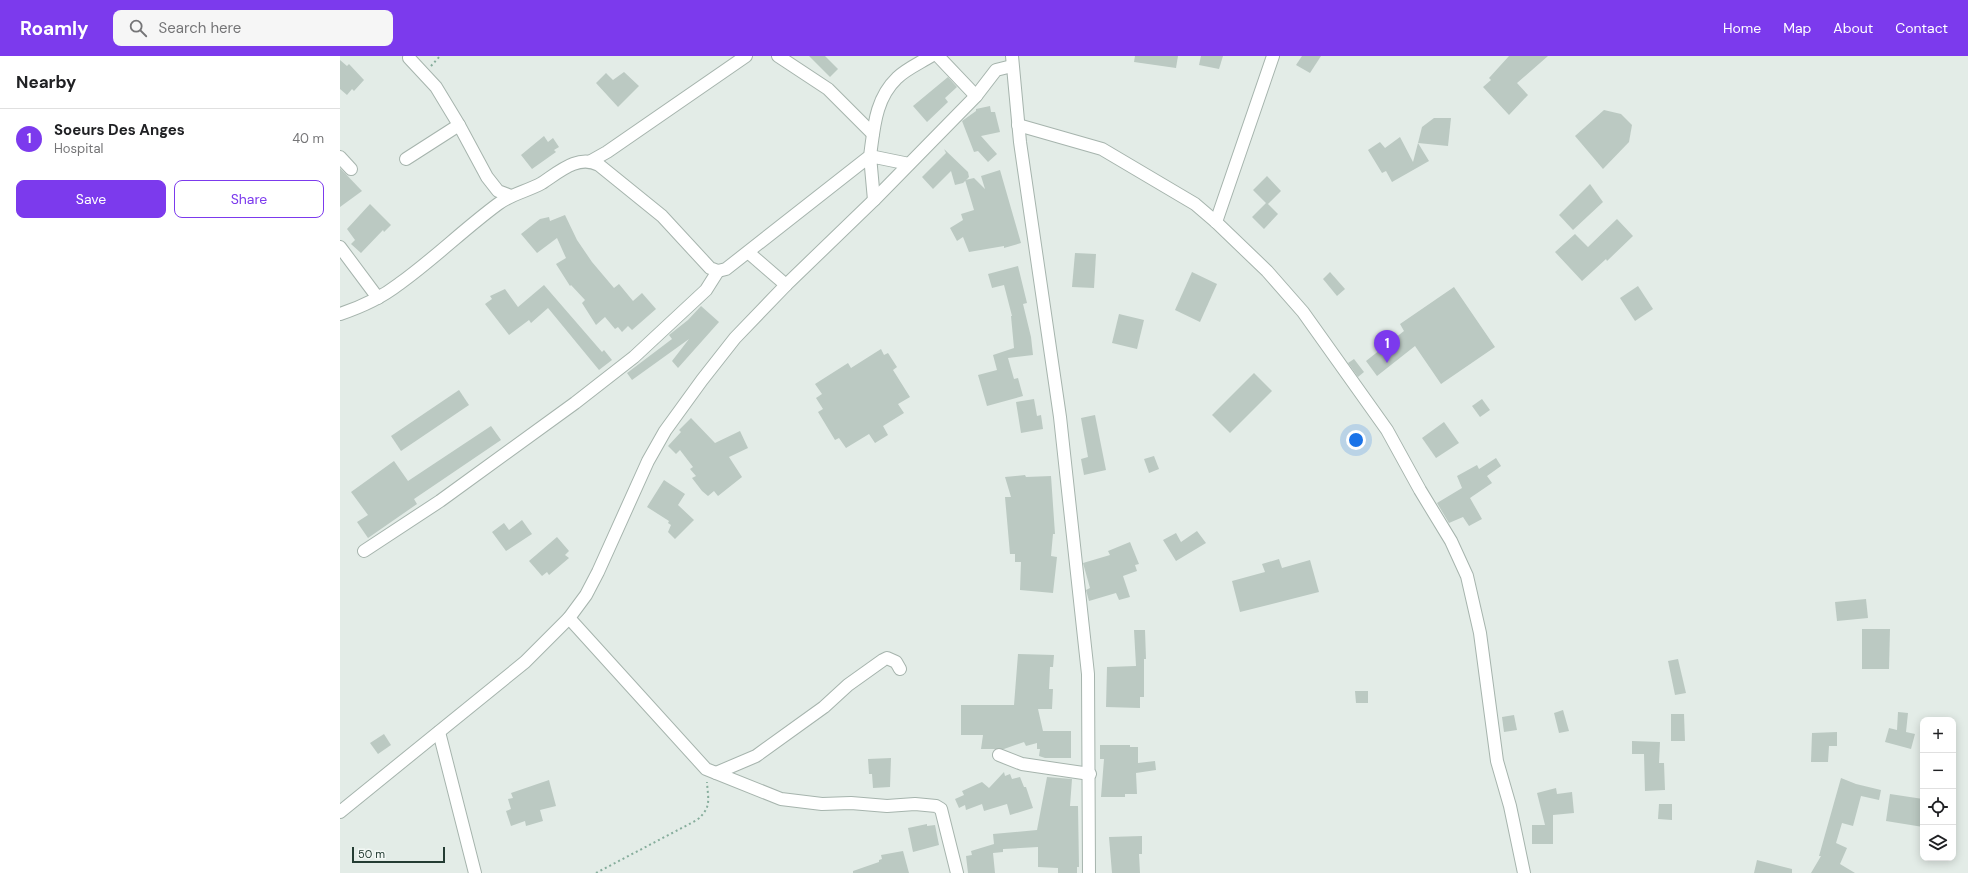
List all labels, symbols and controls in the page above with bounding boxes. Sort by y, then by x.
search box [113,10,393,46]
text: Roamly [20,16,89,41]
icon: search [127,17,149,39]
text: Search here [159,18,241,38]
text: Home [1723,19,1761,37]
text: Map [1783,19,1811,37]
text: About [1833,19,1873,37]
text: Contact [1895,19,1948,37]
text: Nearby [16,71,76,93]
text: Soeurs Des Anges [54,120,185,140]
text: 1 [27,130,31,147]
text: 40 m [292,130,324,147]
text: Hospital [54,140,103,157]
button: Save [16,180,166,218]
button: Share [174,180,324,218]
pin: 1 [1374,330,1400,363]
your location [1346,430,1366,450]
map controls [1920,717,1956,861]
button: + [1920,717,1956,753]
button: − [1920,753,1956,789]
button: locate [1920,789,1956,825]
button: layers [1920,825,1956,861]
scale bar [352,845,445,864]
text: 50 m [358,847,385,861]

